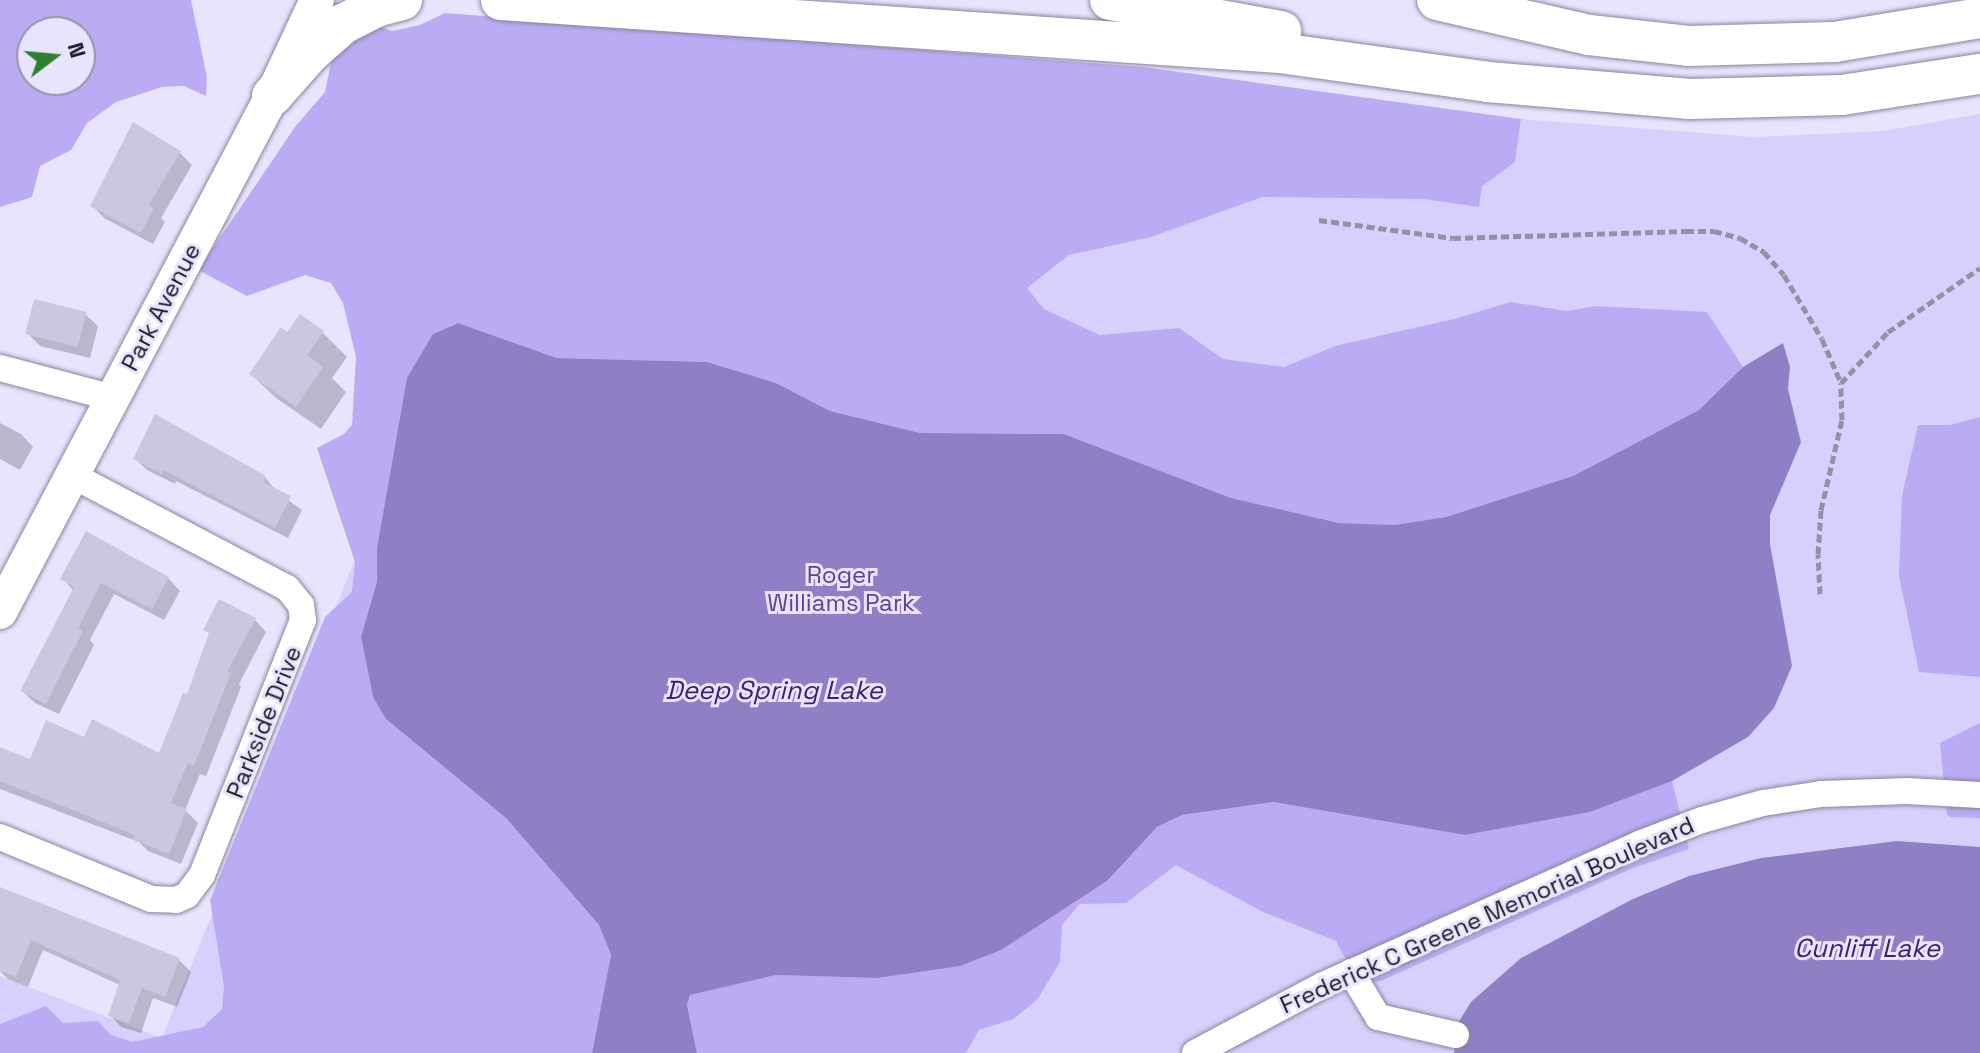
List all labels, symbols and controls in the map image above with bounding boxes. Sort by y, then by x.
north arrow [16,16,96,96]
text: N [62,39,93,61]
street label: Park Avenue [115,238,207,376]
park label: Roger Williams Park [767,561,915,617]
street label: Parkside Drive [220,642,308,802]
water label: Deep Spring Lake [665,675,883,707]
street label: Frederick C Greene Memorial Boulevard [1276,810,1698,1020]
water label: Cunliff Lake [1794,933,1940,965]

